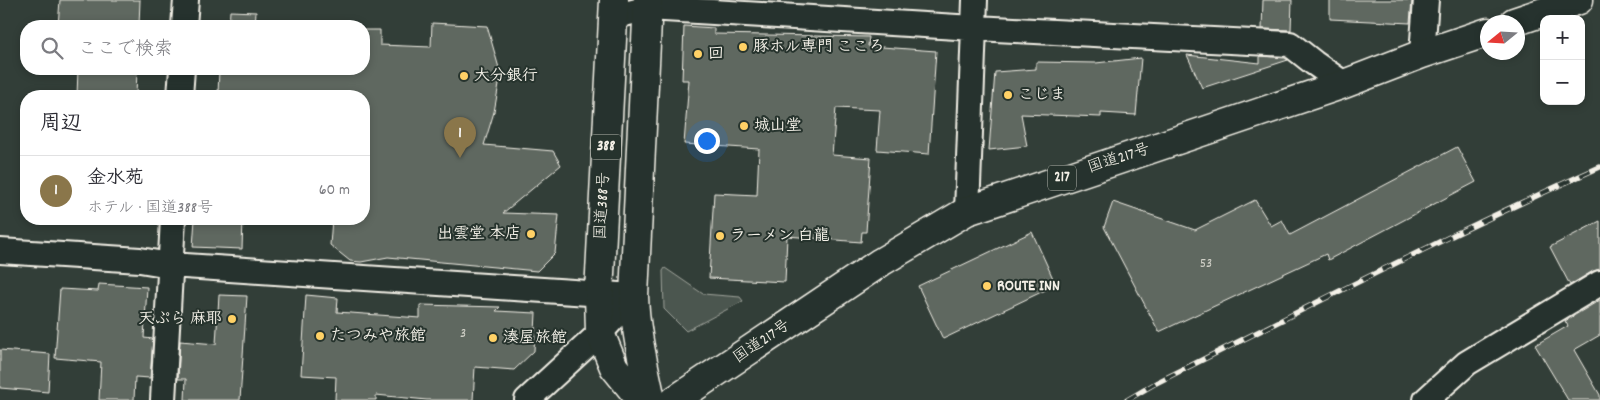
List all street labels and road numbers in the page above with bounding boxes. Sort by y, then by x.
road number: 388 [591,134,621,160]
street label: 国道217号 [1085,138,1153,180]
road number: 217 [1048,166,1076,190]
street label: 国道388号 [590,171,616,241]
street label: 国道217号 [729,314,795,370]

